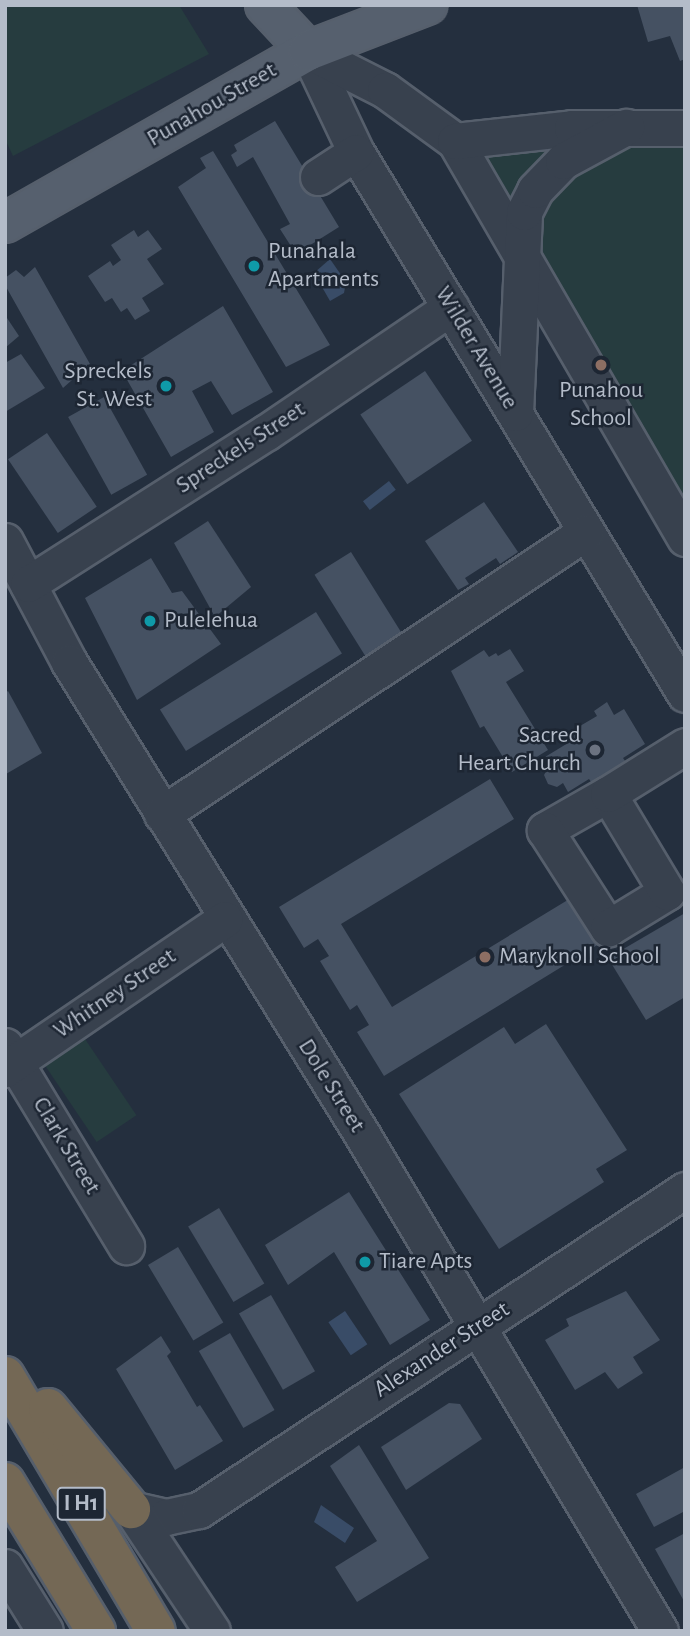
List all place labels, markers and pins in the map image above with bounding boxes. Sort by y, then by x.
place label: Punahala Apartments [268,238,379,294]
marker: Punahala Apartments [246,258,262,274]
marker: Punahou School [593,357,609,373]
place label: Spreckels St. West [64,358,152,414]
place label: Punahou School [559,377,643,433]
marker: Spreckels St. West [158,378,174,394]
place label: Pulelehua [164,607,258,635]
marker: Pulelehua [142,613,158,629]
place label: Sacred Heart Church [457,722,581,778]
marker: Sacred Heart Church [587,742,603,758]
place label: Maryknoll School [499,943,660,971]
marker: Maryknoll School [477,949,493,965]
place label: Tiare Apts [379,1248,472,1276]
marker: Tiare Apts [357,1254,373,1270]

